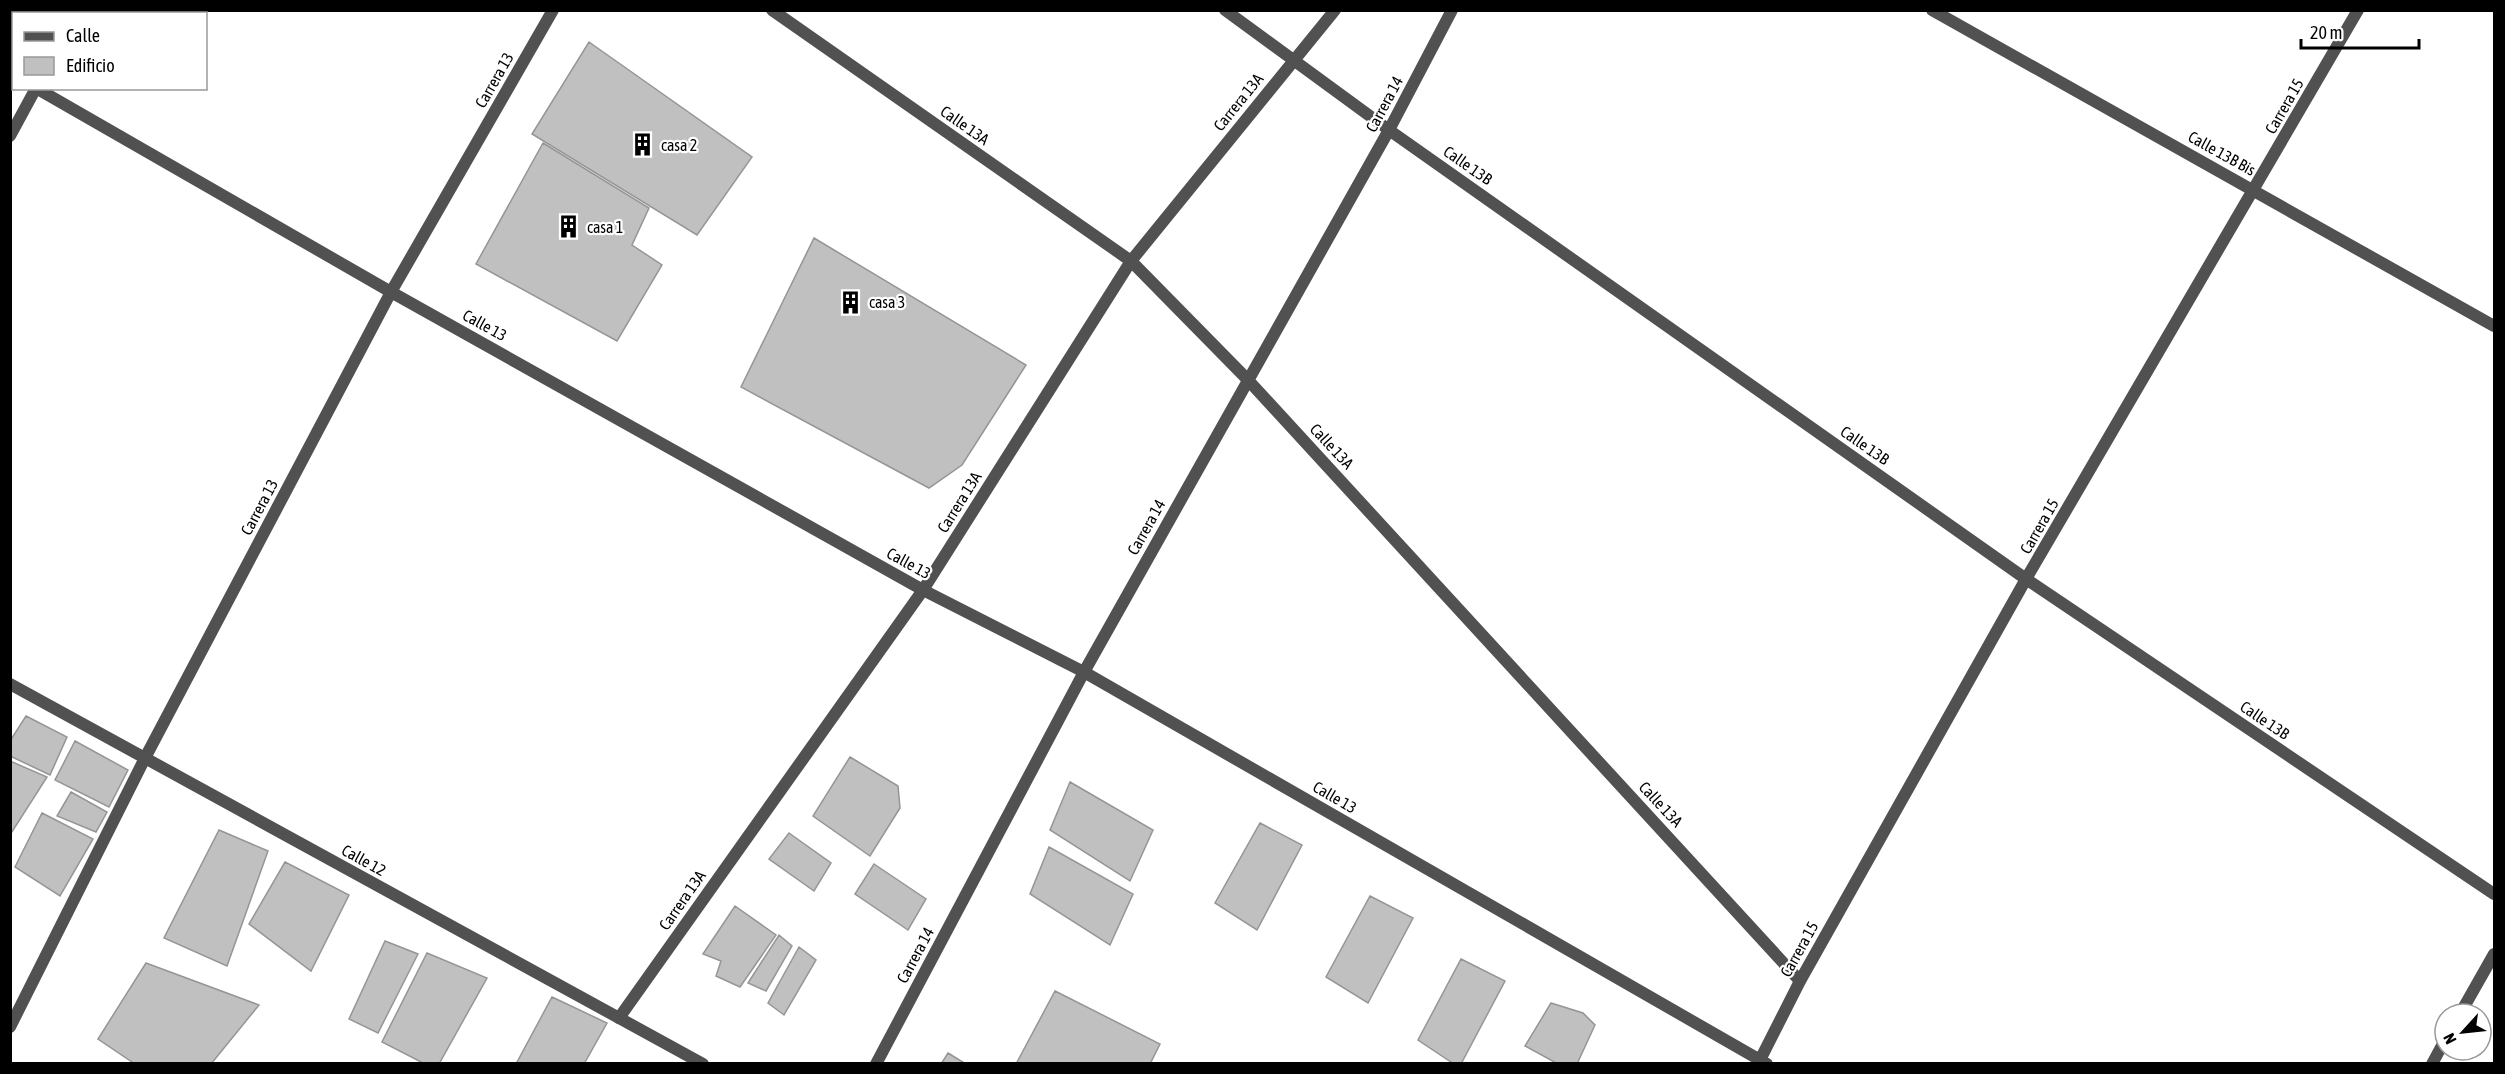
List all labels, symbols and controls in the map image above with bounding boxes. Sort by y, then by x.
legend [12,12,207,90]
scale bar [2301,12,2420,50]
text: 20 m [2310,22,2342,43]
text: Calle [66,25,100,46]
street label: Carrera 13 [471,49,517,111]
text: Edificio [66,55,115,76]
street label: Carrera 13A [1210,70,1267,134]
street label: Carrera 14 [1362,73,1406,135]
street label: Carrera 15 [2261,75,2307,137]
street label: Calle 13A [937,102,993,148]
street label: Calle 13B Bis [2185,127,2259,179]
building icon: casa 2 [630,132,656,158]
place label: casa 2 [661,136,697,154]
street label: Calle 13B [1440,142,1496,188]
building icon: casa 1 [556,214,582,240]
place label: casa 1 [587,218,623,236]
building icon: casa 3 [838,289,864,315]
place label: casa 3 [869,293,905,311]
street label: Calle 13 [460,306,510,344]
street label: Calle 13A [1307,420,1358,472]
street label: Calle 13B [1837,422,1893,468]
street label: Carrera 13A [933,468,985,536]
street label: Carrera 13 [237,476,281,538]
street label: Carrera 15 [2016,495,2062,557]
street label: Carrera 14 [1123,496,1169,558]
street label: Calle 13 [884,544,934,582]
street label: Calle 13B [2237,697,2293,743]
street label: Calle 13 [1310,777,1360,817]
street label: Calle 13A [1636,778,1687,830]
street label: Calle 12 [339,841,389,879]
street label: Carrera 13A [655,867,709,933]
street label: Carrera 15 [1776,918,1822,980]
street label: Carrera 14 [893,924,937,986]
north arrow [2433,1002,2493,1062]
text: N [2439,1031,2460,1047]

